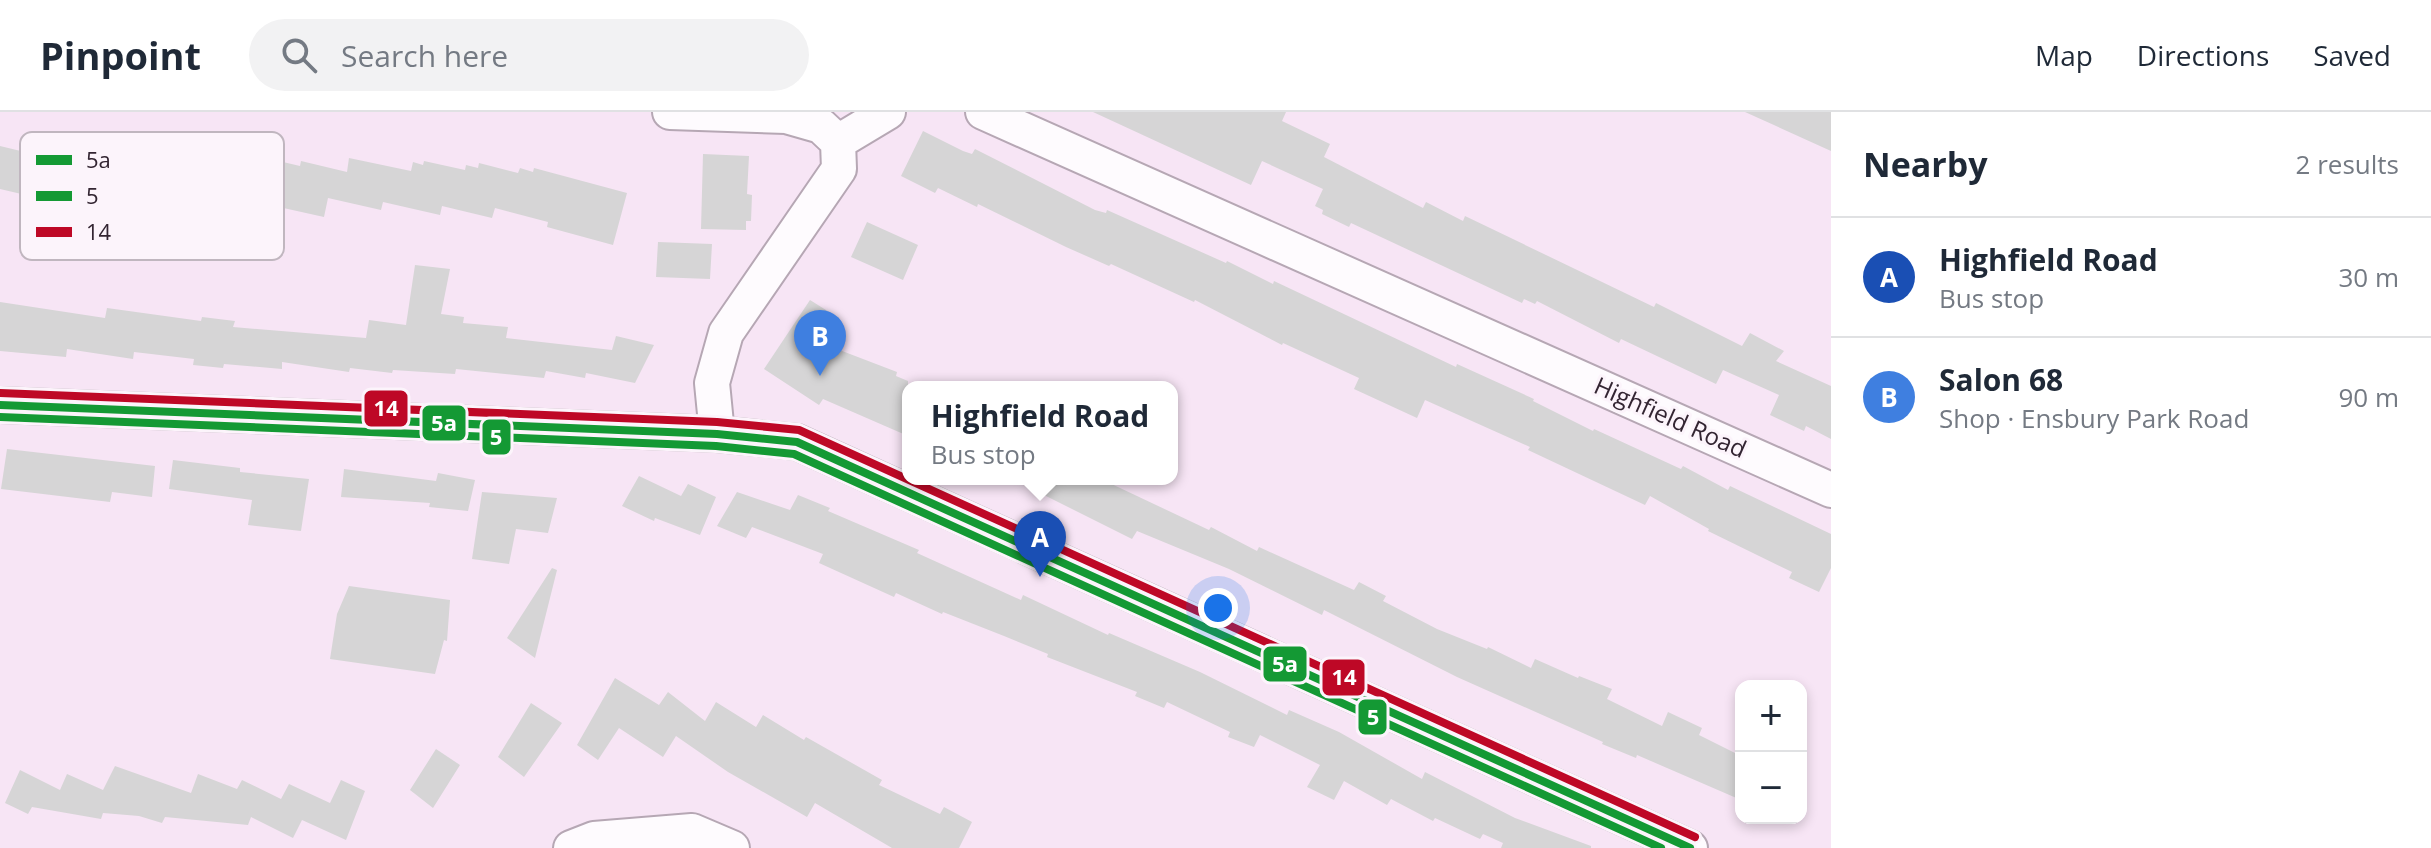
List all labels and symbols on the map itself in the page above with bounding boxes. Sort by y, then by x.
legend [20,132,284,260]
text: 5a [86,144,111,174]
text: 5 [86,180,99,210]
text: 14 [86,216,112,246]
pin: B [794,310,846,376]
street label: Highfield Road [1589,368,1752,465]
line badge: 14 [363,389,409,428]
text: 14 [373,392,399,422]
line badge: 5a [421,404,467,442]
text: 5a [431,407,457,437]
line badge: 5 [481,418,512,456]
text: 5 [490,421,502,451]
pin: A [1014,511,1066,577]
your location [1198,588,1238,628]
line badge: 5a [1262,645,1308,683]
text: 5a [1272,648,1298,678]
line badge: 14 [1321,658,1366,697]
text: 14 [1331,661,1357,691]
line badge: 5 [1357,698,1388,736]
text: 5 [1367,701,1379,731]

